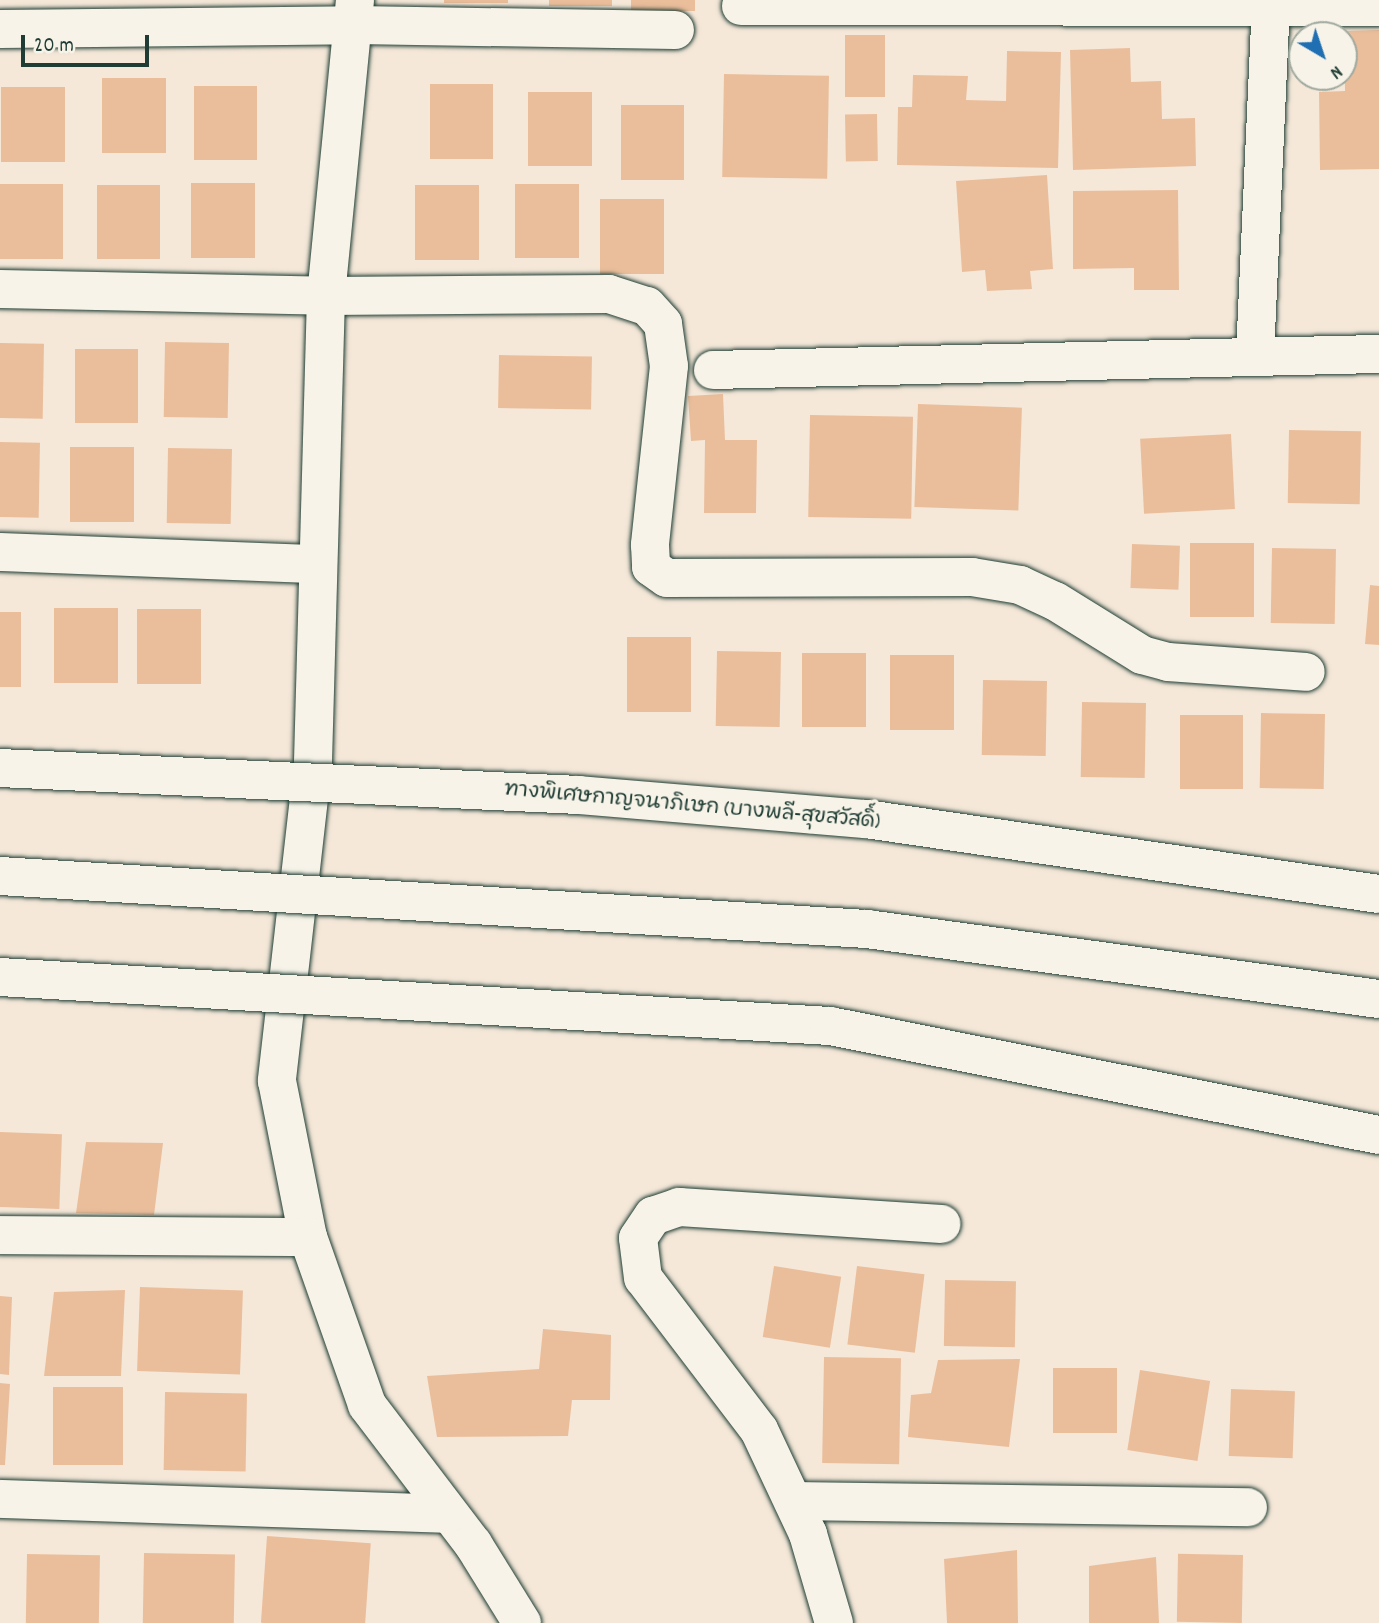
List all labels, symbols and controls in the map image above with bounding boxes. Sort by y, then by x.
scale bar [24,21,152,65]
north arrow [1288,21,1358,91]
text: 20 m [34,32,74,62]
text: N [1323,58,1347,85]
street label: ทางพิเศษกาญจนาภิเษก (บางพลี-สุขสวัสดิ์) [503,778,881,836]

